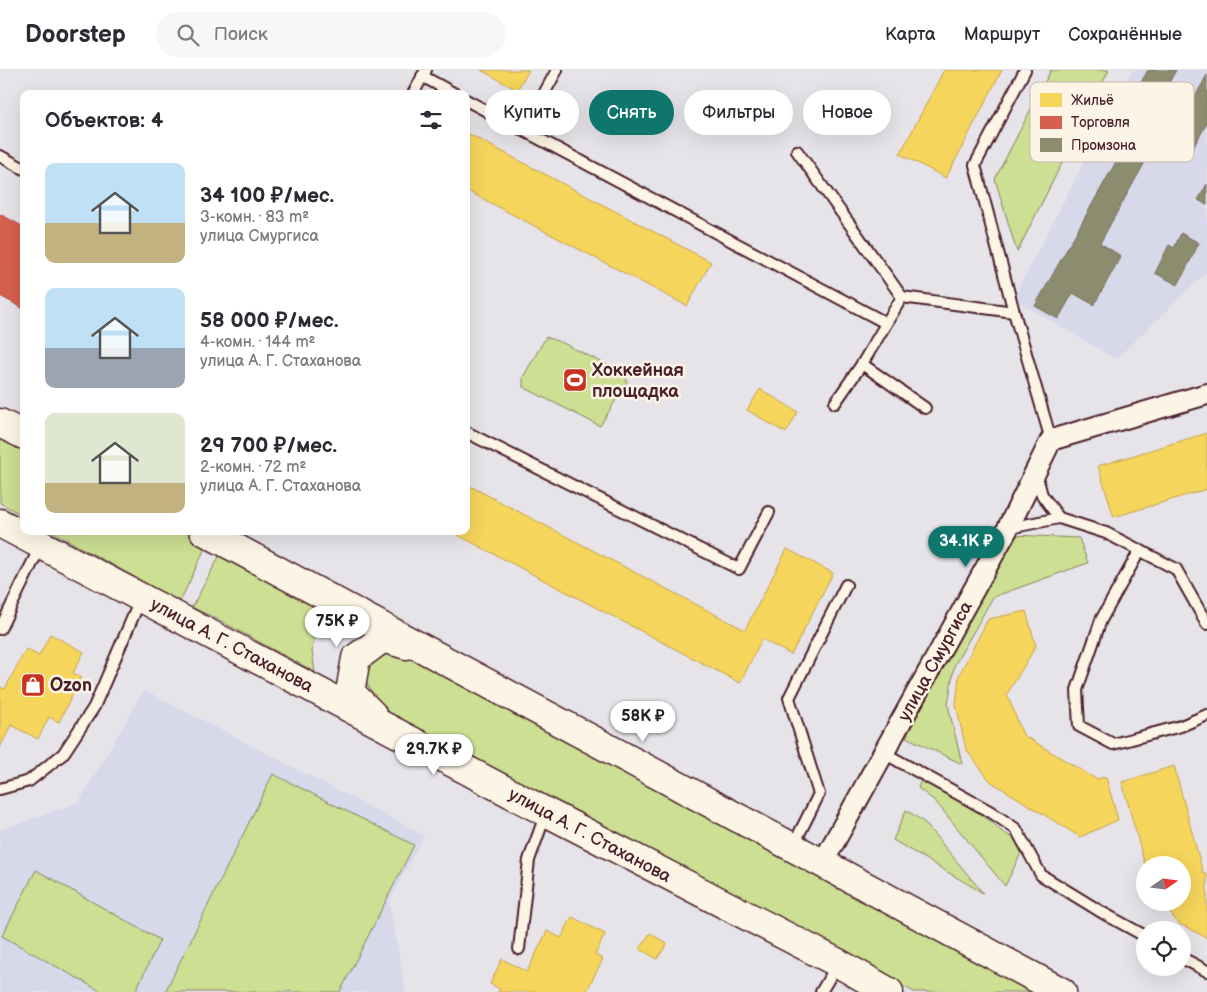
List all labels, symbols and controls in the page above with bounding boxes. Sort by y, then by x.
search box [156,12,506,57]
text: Doorstep [25,20,126,49]
icon: search [174,21,202,49]
text: Поиск [214,23,268,46]
text: Карта [885,24,936,45]
text: Маршрут [964,24,1040,45]
text: Сохранённые [1068,24,1182,45]
legend [1030,82,1194,162]
chip: Купить [485,90,579,135]
chip: Снять [589,90,674,135]
chip: Фильтры [684,90,793,135]
chip: Новое [803,90,891,135]
text: Жильё [1071,92,1114,109]
icon: filters [417,106,445,134]
text: Объектов: 4 [45,108,163,133]
text: Торговля [1071,114,1130,131]
text: Промзона [1071,137,1137,154]
icon: home [85,183,145,243]
text: 34 100 ₽/мес. [200,183,334,208]
text: 3-комн. · 83 m² [200,208,309,227]
text: улица Смургиса [200,227,319,246]
icon: home [85,308,145,368]
text: 58 000 ₽/мес. [200,308,339,333]
text: 4-комн. · 144 m² [200,333,316,352]
text: улица А. Г. Стаханова [200,352,361,371]
place label: Хоккейная площадка [591,360,684,402]
sports icon: Хоккейная площадка [562,367,588,393]
icon: home [85,433,145,493]
text: 29 700 ₽/мес. [200,433,337,458]
text: 2-комн. · 72 m² [200,458,306,477]
text: улица А. Г. Стаханова [200,477,361,496]
pin: 34.1K ₽ [920,526,1012,568]
text: 34.1K ₽ [939,532,993,551]
street label: улица А. Г. Стаханова [147,594,317,697]
street label: улица Смургиса [894,597,977,725]
pin: 75K ₽ [302,606,372,648]
text: 75K ₽ [316,612,358,631]
shop icon: Ozon [20,672,46,698]
place label: Ozon [50,675,92,696]
pin: 58K ₽ [608,700,678,743]
text: 58K ₽ [621,707,665,726]
pin: 29.7K ₽ [388,734,480,776]
text: 29.7K ₽ [406,740,462,759]
street label: улица А. Г. Стаханова [505,784,675,887]
north arrow [1136,856,1191,911]
map controls [1136,856,1191,976]
button: locate [1136,921,1191,976]

